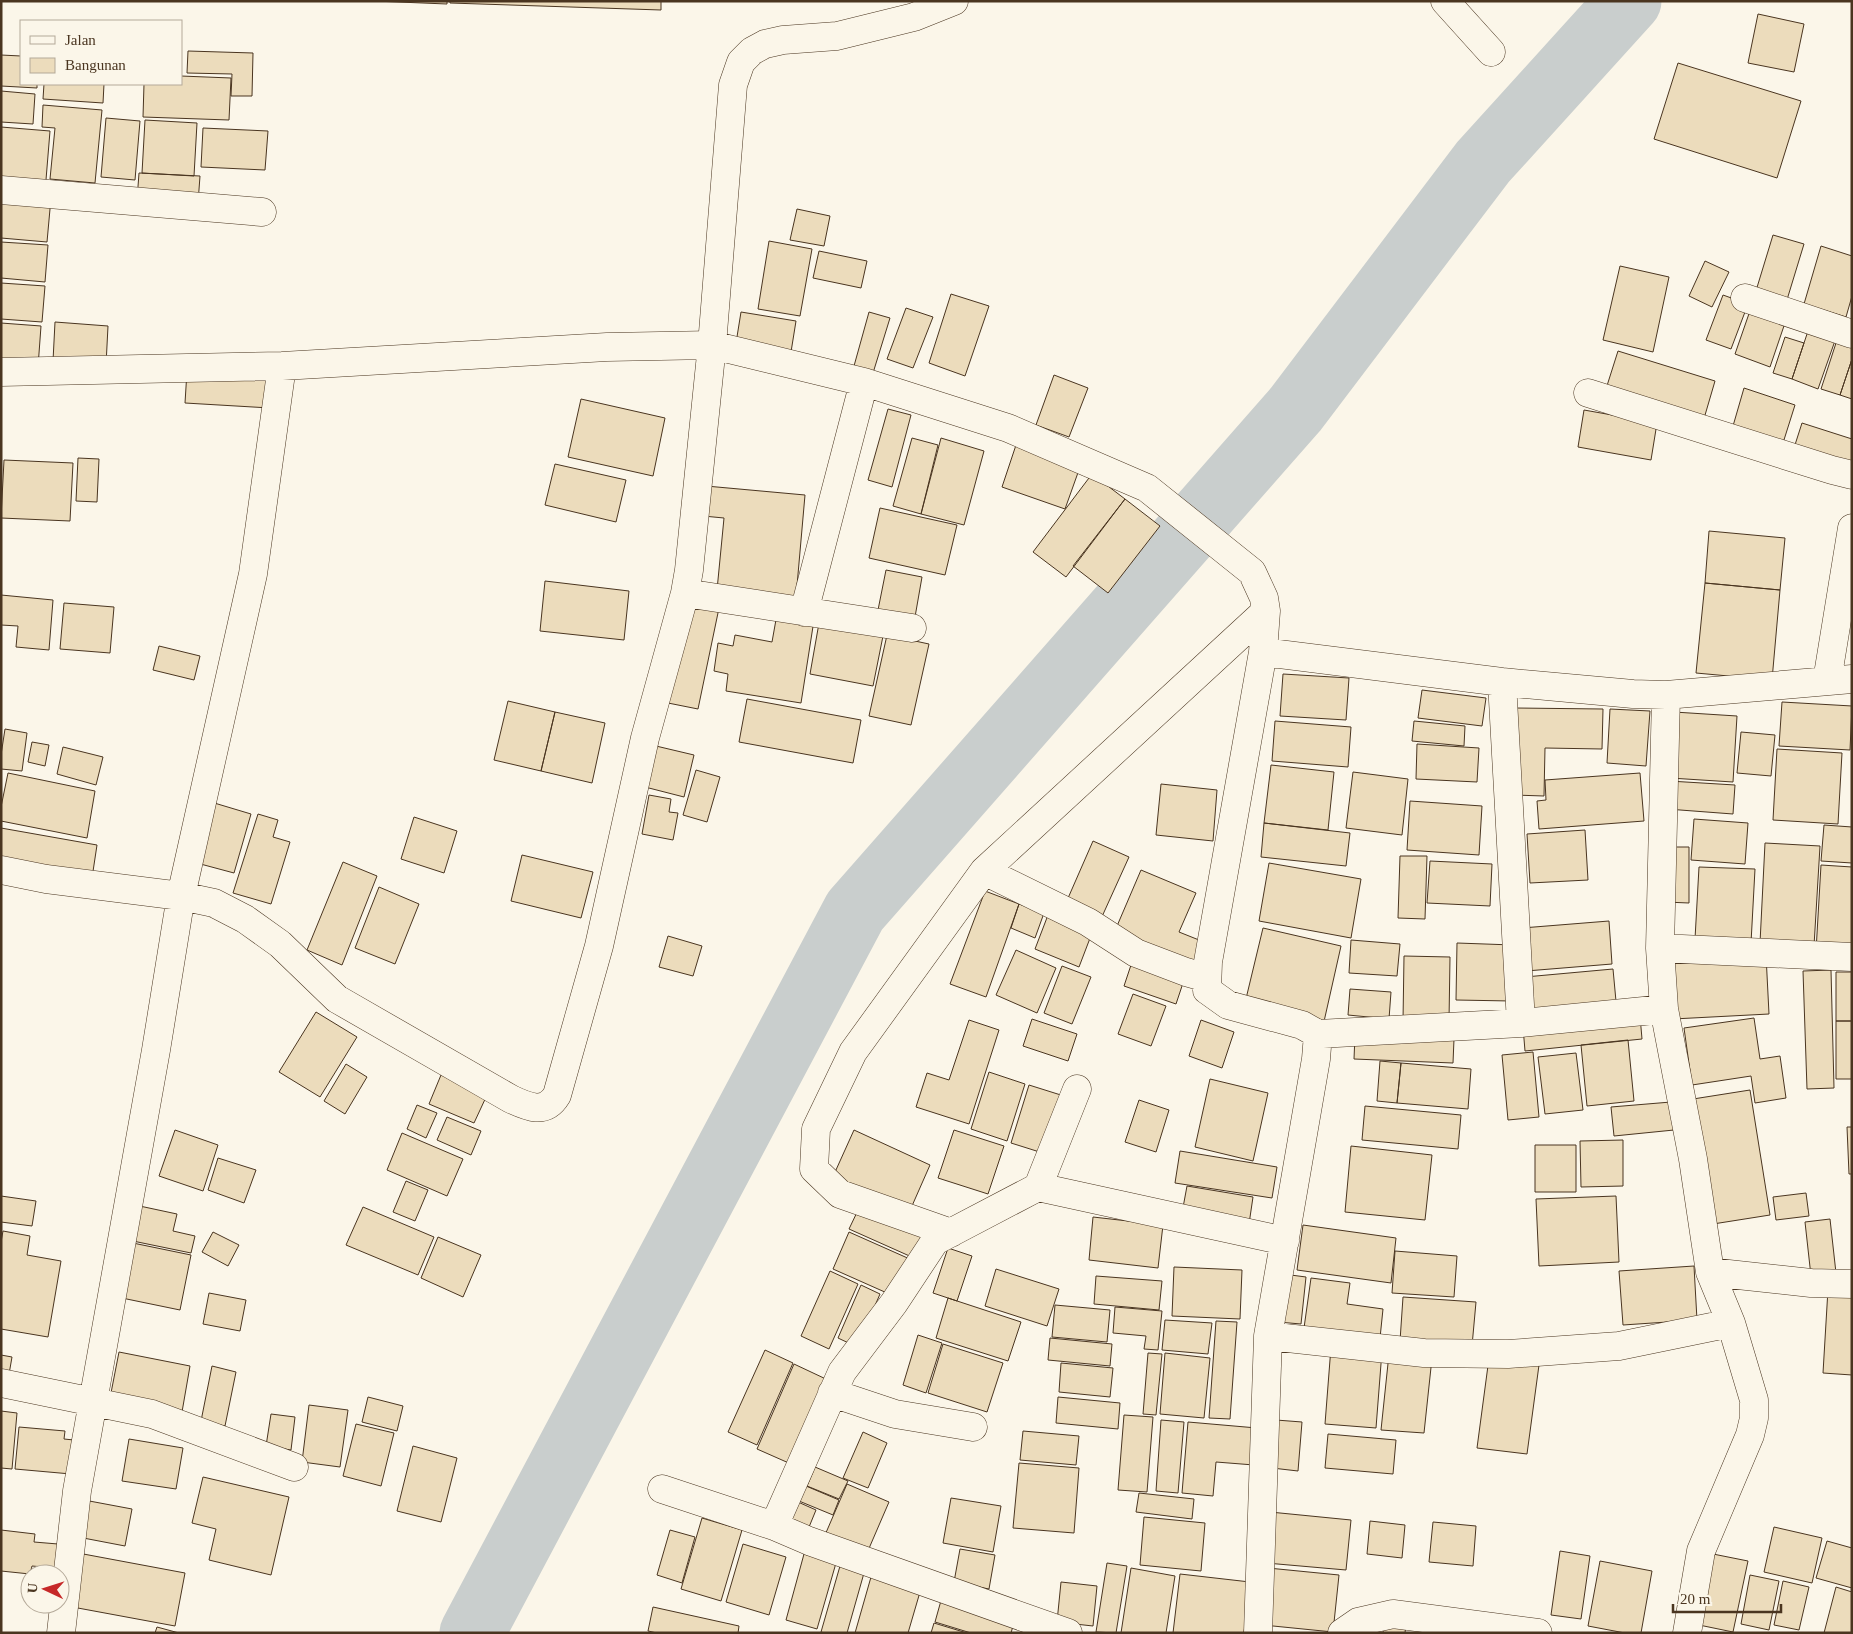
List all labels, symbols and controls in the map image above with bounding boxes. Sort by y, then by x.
legend [20,20,182,85]
text: Jalan [65,32,96,48]
text: Bangunan [65,57,126,73]
north arrow [20,1564,70,1614]
scale bar [1673,1582,1780,1614]
text: U [25,1583,40,1594]
text: 20 m [1680,1591,1711,1607]

